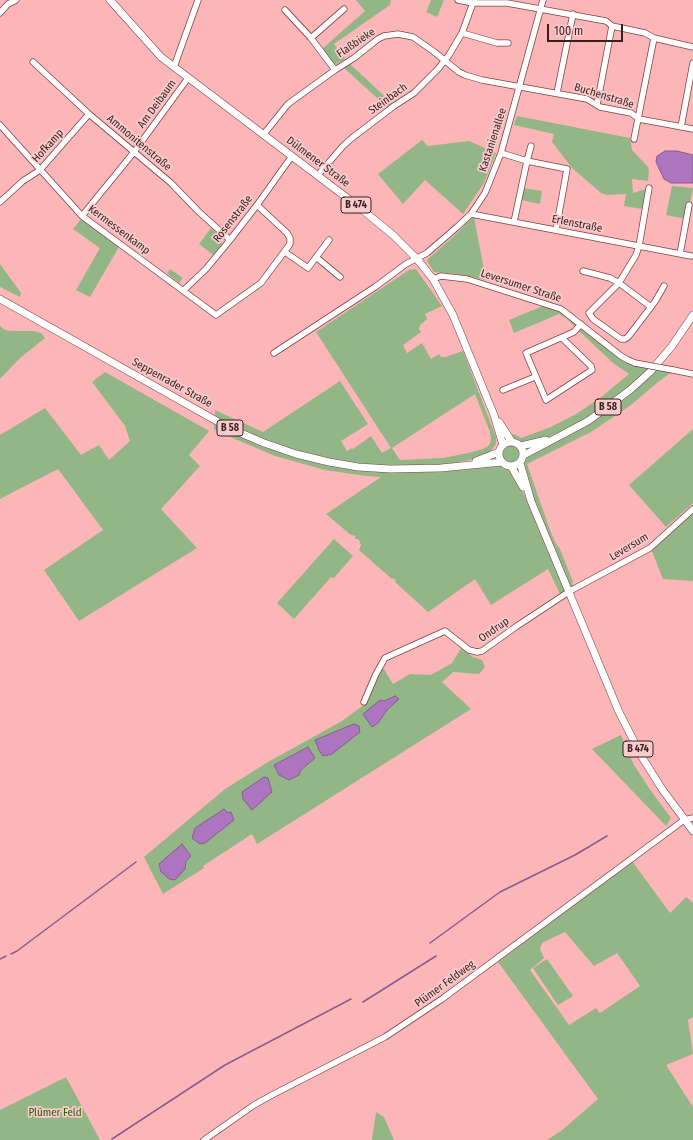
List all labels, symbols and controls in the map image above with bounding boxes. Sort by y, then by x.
scale bar [549,16,625,42]
text: 100 m [554,24,583,38]
street label: Flaßbieke [334,25,378,61]
street label: Am Deibaum [135,77,179,131]
street label: Steinbach [366,81,410,117]
street label: Buchenstraße [572,81,636,111]
street label: Kastanienallee [476,106,510,174]
street label: Ammonitenstraße [104,112,174,174]
street label: Hofkamp [30,127,66,165]
street label: Dülmener Straße [284,134,352,190]
street label: Rosenstraße [211,193,255,245]
road number: B 474 [341,197,371,213]
street label: Kermessenkamp [85,202,153,258]
street label: Erlenstraße [550,213,604,235]
street label: Leversumer Straße [479,267,563,305]
street label: Seppenrader Straße [130,355,214,411]
road number: B 58 [595,399,621,415]
road number: B 58 [217,420,243,436]
street label: Leversum [607,530,651,564]
street label: Ondrup [476,615,512,645]
road number: B 474 [623,741,653,757]
street label: Plümer Feldweg [412,958,478,1010]
park label: Plümer Feld [28,1106,82,1120]

